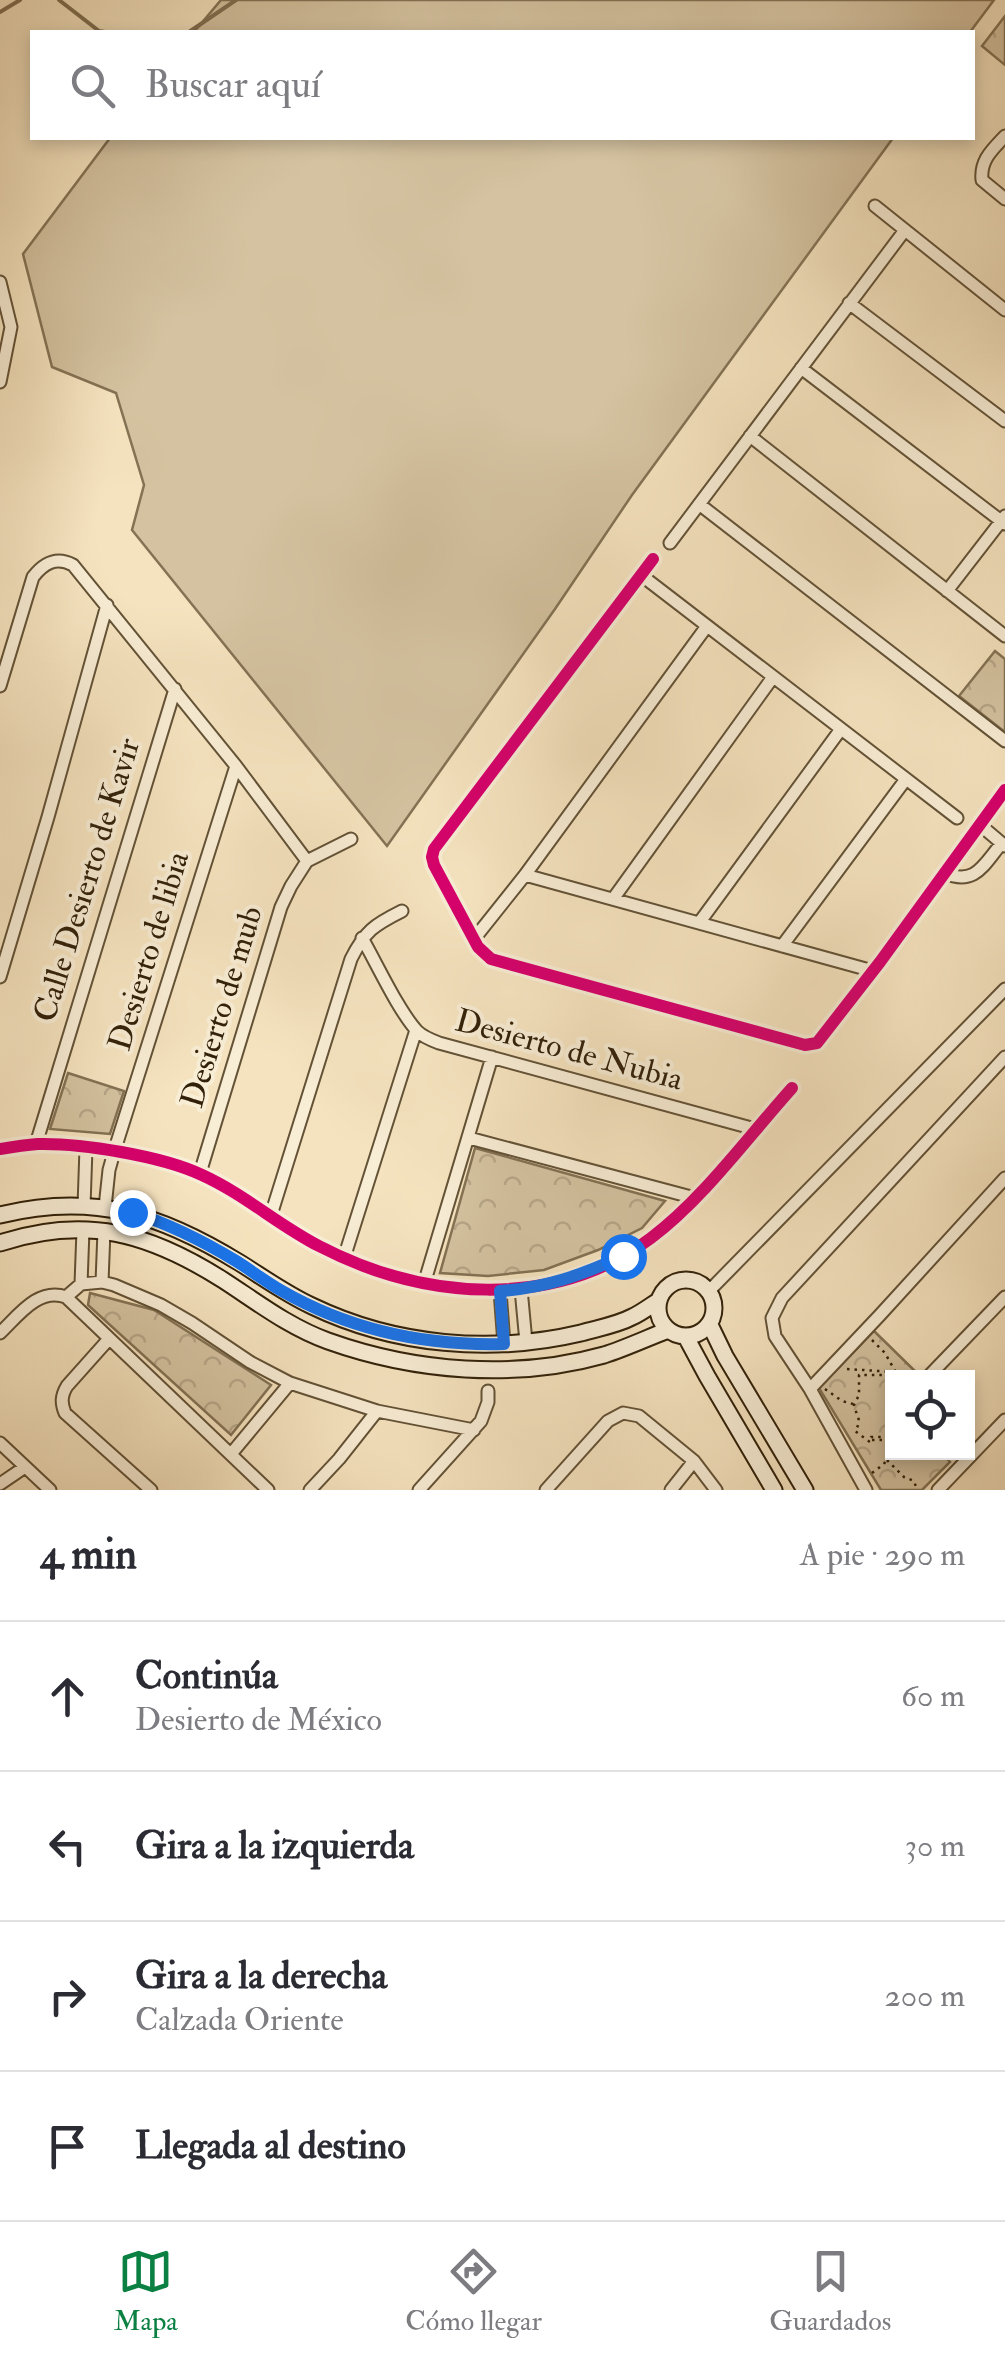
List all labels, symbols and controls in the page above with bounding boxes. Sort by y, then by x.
search box [30,30,975,140]
icon: search [65,58,120,113]
text: Buscar aquí [145,61,321,109]
street label: Calle Desierto de Kavir [25,733,149,1027]
street label: Desierto de libia [100,846,199,1055]
street label: Desierto de mub [172,901,272,1113]
street label: Desierto de Nubia [451,1000,688,1100]
route end [110,1190,156,1236]
route start [601,1234,647,1280]
map controls [885,1370,975,1460]
button: locate [885,1370,975,1460]
text: 4 min [40,1529,137,1581]
text: A pie · 290 m [800,1535,965,1575]
text: Continúa [135,1652,278,1700]
icon: ahead [40,1669,95,1724]
text: 60 m [901,1676,965,1716]
text: Desierto de México [135,1700,382,1740]
icon: left [40,1819,95,1874]
text: Gira a la izquierda [135,1822,414,1870]
text: 30 m [905,1826,965,1866]
text: Gira a la derecha [135,1952,387,2000]
icon: right [40,1969,95,2024]
text: 200 m [884,1976,965,2016]
text: Calzada Oriente [135,2000,344,2040]
icon: arrive [40,2119,95,2174]
text: Llegada al destino [135,2122,406,2170]
tab: Mapa [114,2244,178,2339]
tab: Cómo llegar [405,2244,542,2339]
tab: Guardados [769,2244,891,2339]

